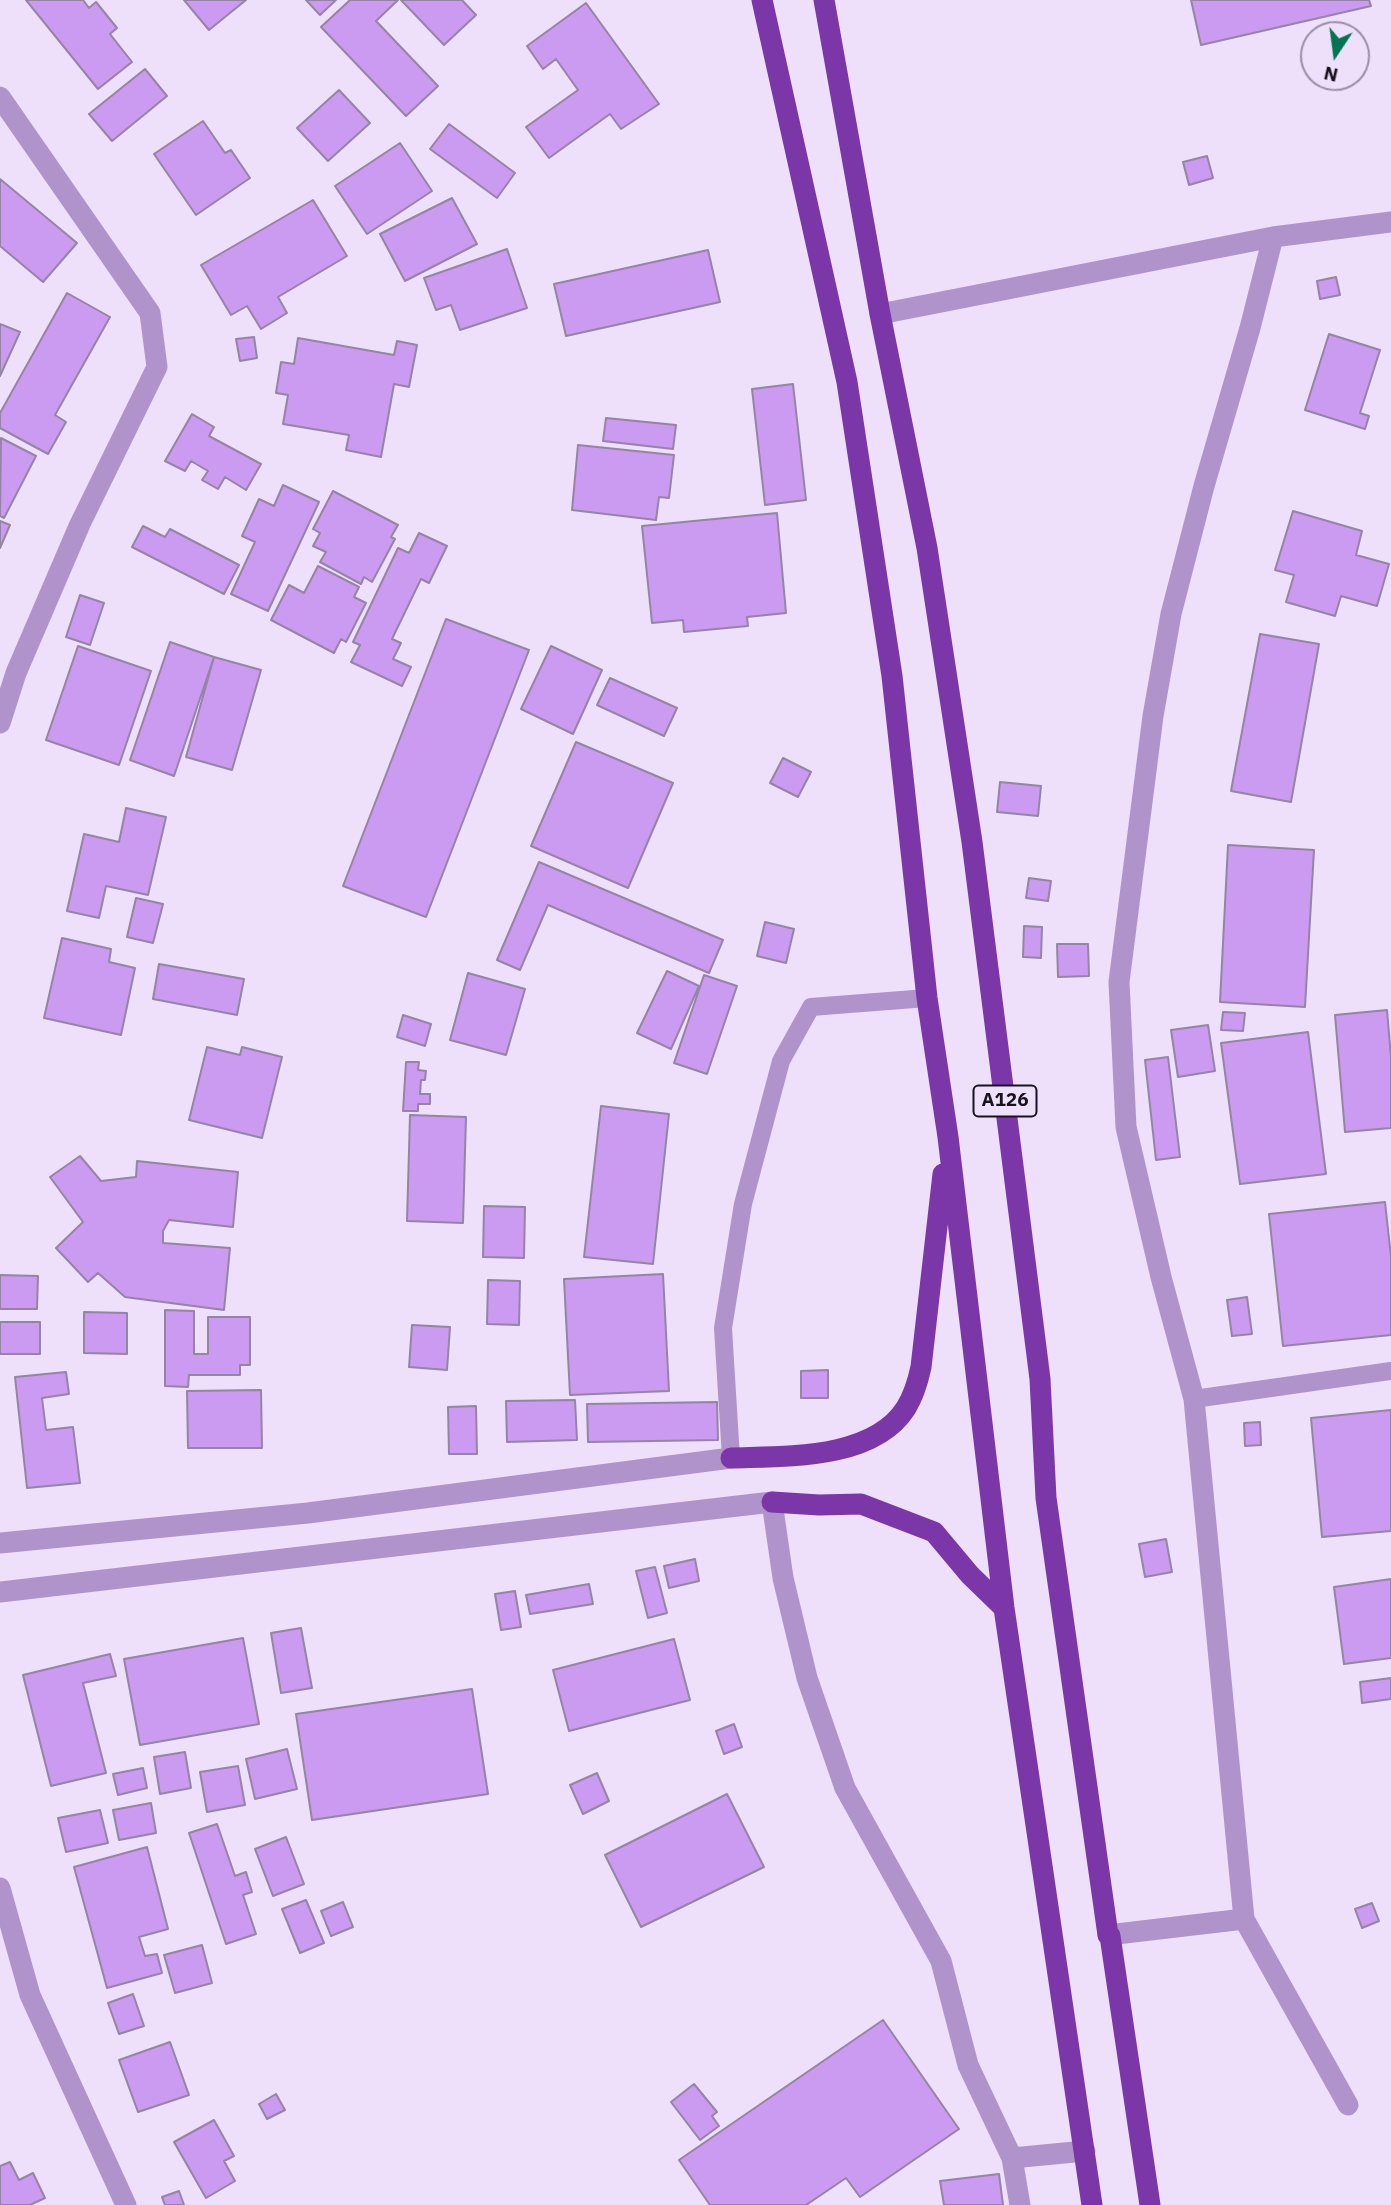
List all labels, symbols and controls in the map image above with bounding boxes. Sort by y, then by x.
north arrow [1300,21,1370,91]
text: N [1321,61,1340,88]
road number: A126 [974,1086,1036,1116]

